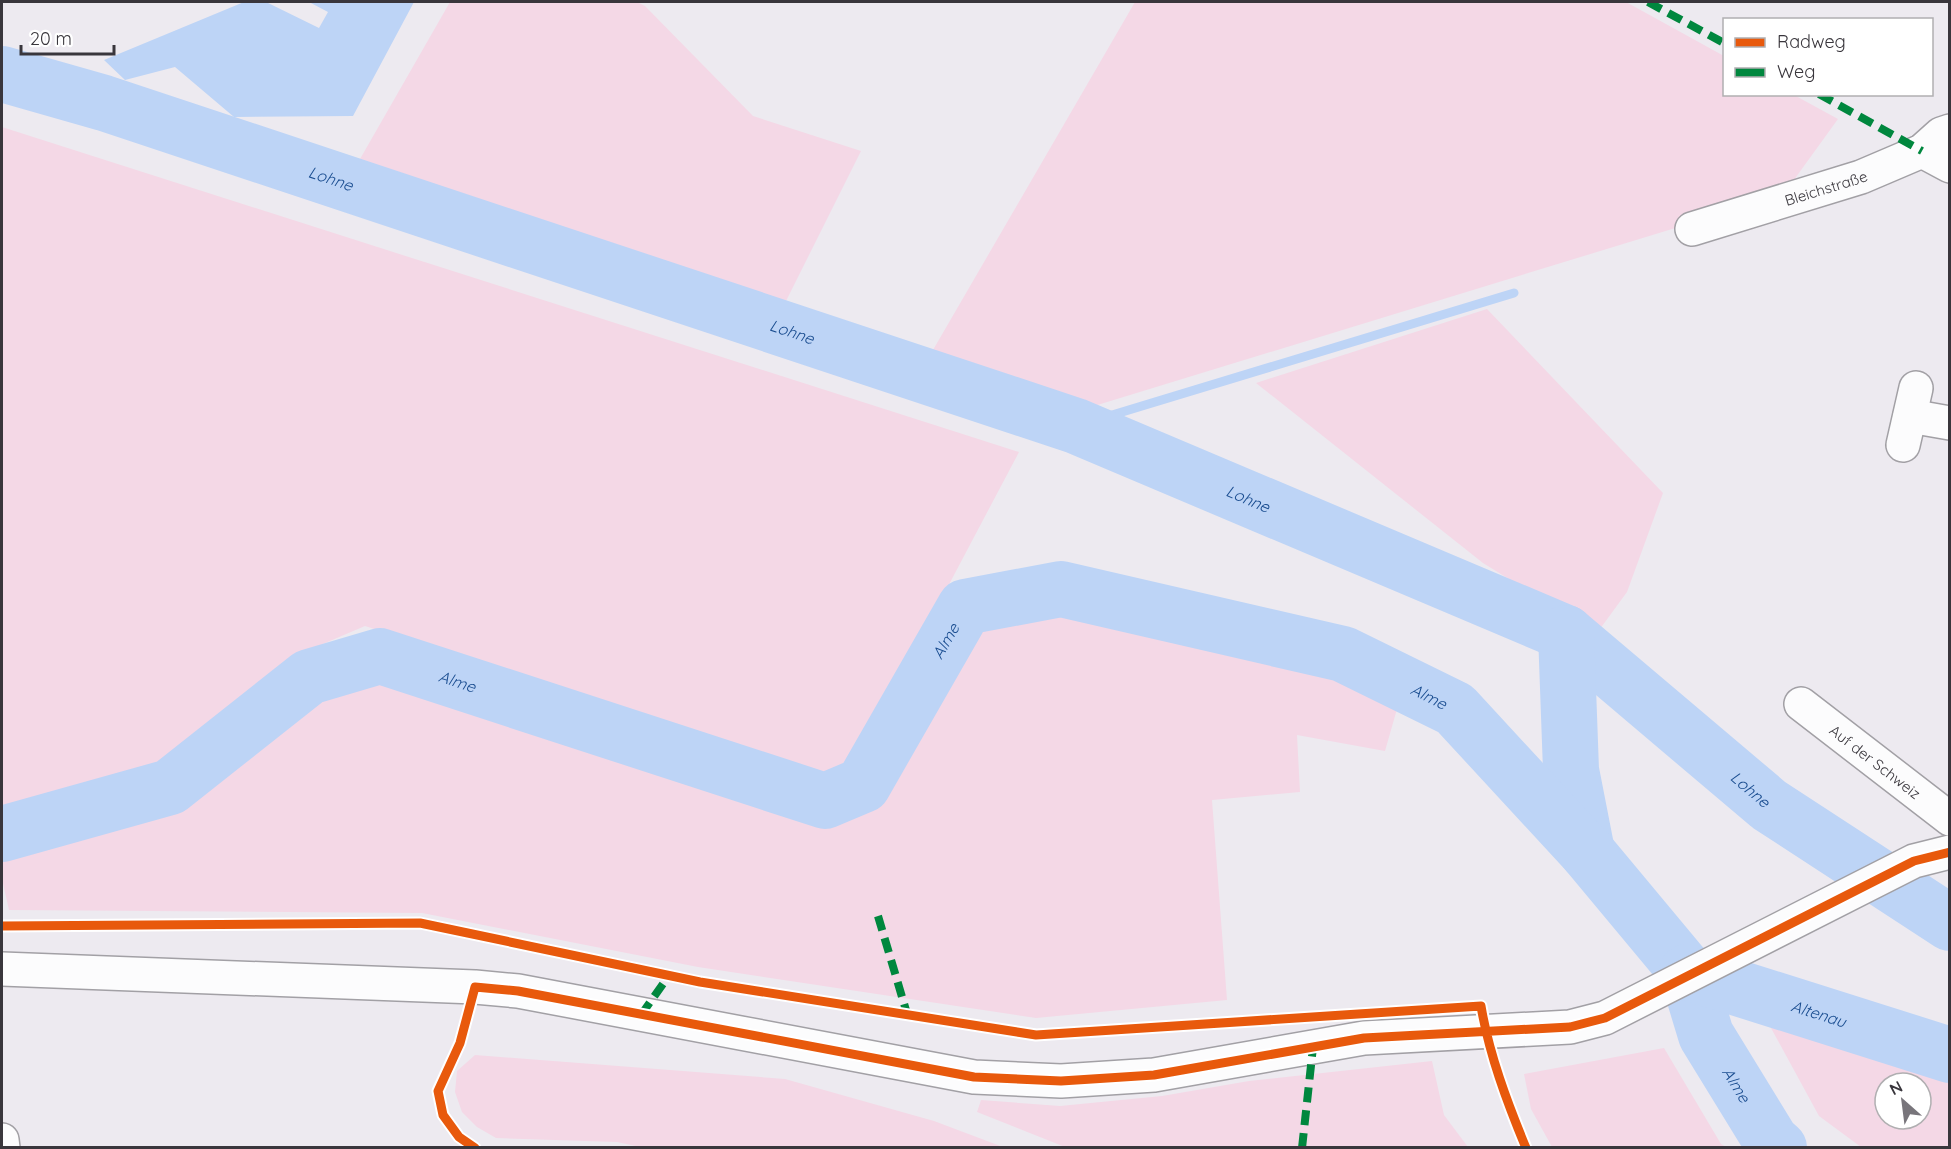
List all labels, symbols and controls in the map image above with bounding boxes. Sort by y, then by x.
scale bar [21,18,114,56]
legend [1723,18,1933,96]
text: 20 m [30,27,72,50]
text: Radweg [1777,30,1846,53]
text: Weg [1777,60,1815,83]
water label: Lohne [306,162,356,195]
street label: Bleichstraße [1782,166,1870,209]
water label: Lohne [767,315,818,349]
water label: Lohne [1223,481,1274,517]
water label: Alme [927,619,964,662]
water label: Alme [436,666,479,697]
water label: Alme [1408,679,1451,714]
street label: Auf der Schweiz [1826,720,1925,803]
water label: Lohne [1727,767,1775,812]
water label: Altenau [1789,996,1849,1032]
water label: Alme [1718,1063,1755,1107]
north arrow [1873,1071,1933,1131]
text: N [1886,1076,1906,1099]

